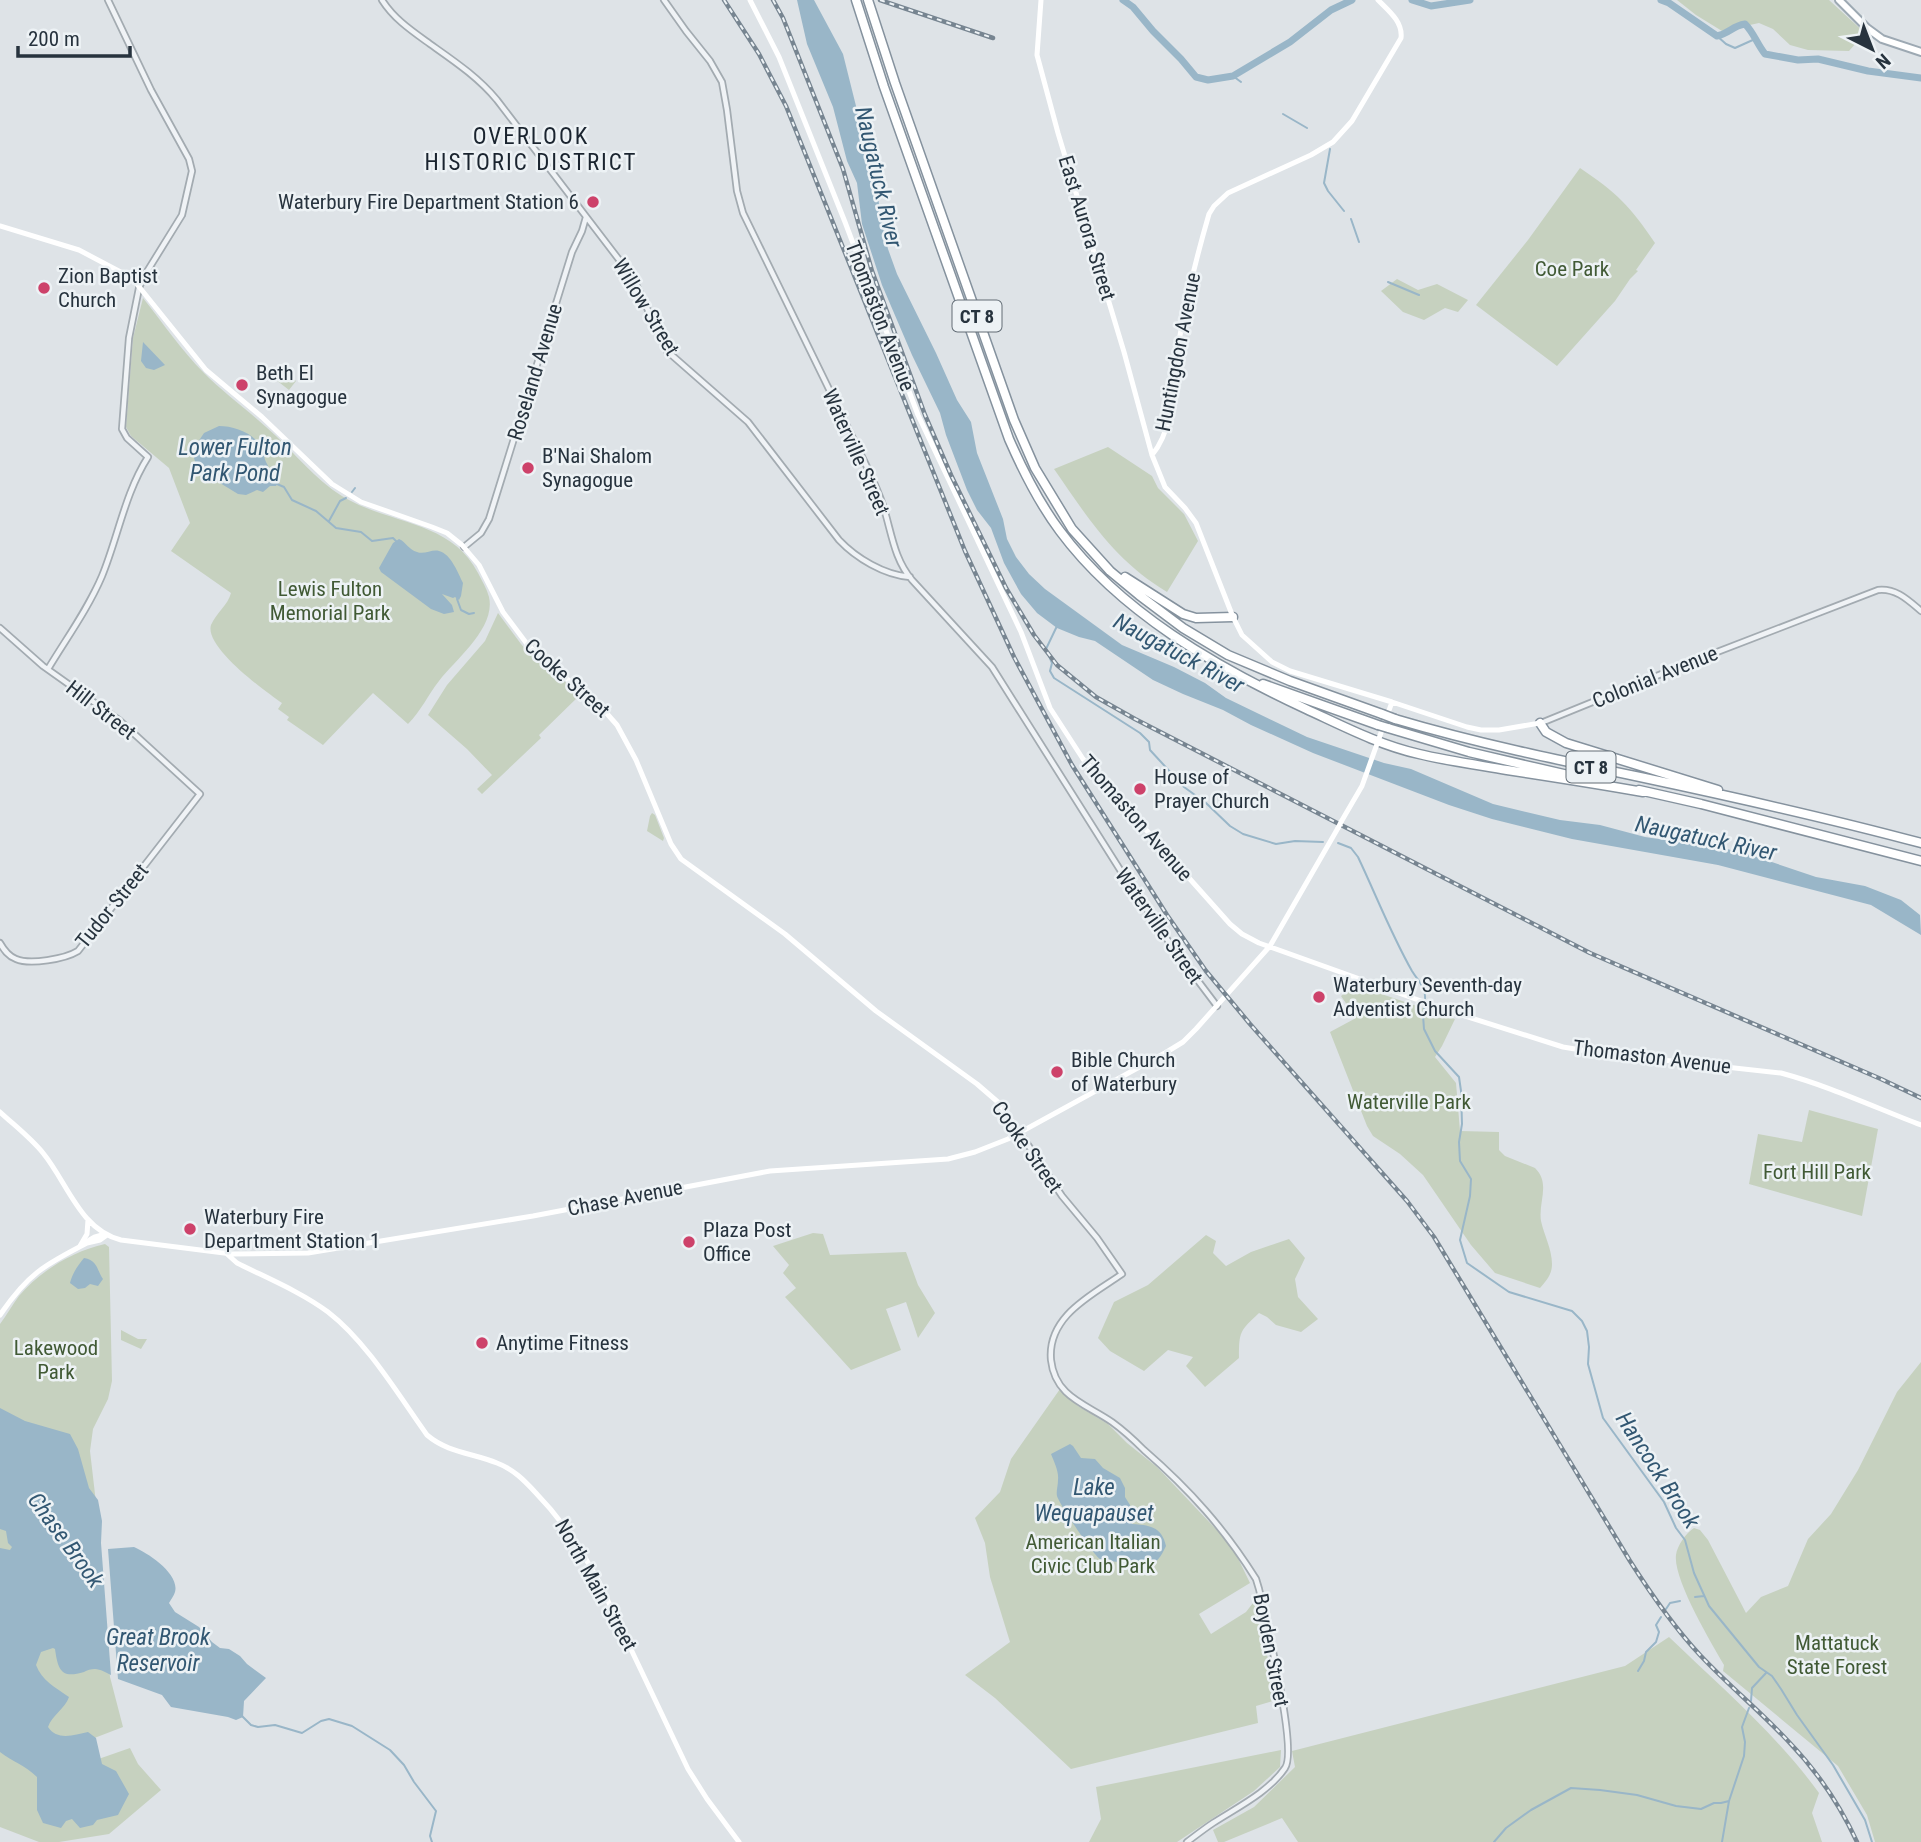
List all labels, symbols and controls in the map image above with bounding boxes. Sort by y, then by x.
scale bar [18,14,130,58]
north arrow [1837,14,1907,84]
text: 200 m [28,27,80,51]
text: N [1871,49,1895,74]
water label: Naugatuck River [849,104,908,251]
district label: OVERLOOK HISTORIC DISTRICT [424,123,638,176]
street label: East Aurora Street [1054,153,1120,303]
place label: Waterbury Fire Department Station 6 [278,190,579,214]
marker: Waterbury Fire Department Station 6 [585,194,601,210]
street label: Thomaston Avenue [840,237,920,395]
street label: Willow Street [608,254,684,360]
park label: Coe Park [1535,257,1610,281]
place label: Zion Baptist Church [58,264,158,312]
street label: Huntingdon Avenue [1151,270,1205,433]
marker: Zion Baptist Church [36,280,52,296]
road number: CT 8 [953,300,1002,332]
street label: Roseland Avenue [503,301,567,443]
place label: Beth El Synagogue [256,361,347,409]
marker: Beth El Synagogue [234,377,250,393]
street label: Waterville Street [817,385,895,519]
water label: Lower Fulton Park Pond [178,434,292,487]
place label: B'Nai Shalom Synagogue [542,444,652,492]
marker: B'Nai Shalom Synagogue [520,460,536,476]
park label: Lewis Fulton Memorial Park [270,577,391,625]
water label: Naugatuck River [1109,608,1250,700]
street label: Cooke Street [520,634,614,722]
street label: Colonial Avenue [1589,641,1721,713]
street label: Hill Street [61,675,141,745]
street label: Thomaston Avenue [1075,750,1197,886]
road number: CT 8 [1566,752,1616,782]
place label: House of Prayer Church [1154,765,1269,813]
marker: House of Prayer Church [1132,781,1148,797]
water label: Naugatuck River [1633,810,1780,867]
street label: Tudor Street [71,859,153,953]
street label: Waterville Street [1110,864,1208,988]
place label: Waterbury Seventh-day Adventist Church [1333,973,1522,1021]
marker: Waterbury Seventh-day Adventist Church [1311,989,1327,1005]
street label: Thomaston Avenue [1572,1035,1733,1079]
place label: Bible Church of Waterbury [1071,1048,1177,1096]
marker: Bible Church of Waterbury [1049,1064,1065,1080]
park label: Waterville Park [1347,1090,1471,1114]
street label: Cooke Street [987,1097,1067,1197]
park label: Fort Hill Park [1763,1160,1872,1184]
street label: Chase Avenue [565,1175,685,1221]
place label: Waterbury Fire Department Station 1 [204,1205,380,1253]
place label: Plaza Post Office [703,1218,791,1266]
marker: Waterbury Fire Department Station 1 [182,1221,198,1237]
marker: Plaza Post Office [681,1234,697,1250]
place label: Anytime Fitness [496,1331,629,1355]
marker: Anytime Fitness [474,1335,490,1351]
park label: Lakewood Park [14,1336,98,1384]
water label: Hancock Brook [1610,1407,1706,1534]
water label: Lake Wequapauset [1034,1474,1154,1527]
water label: Chase Brook [22,1487,110,1594]
street label: North Main Street [550,1515,642,1655]
park label: American Italian Civic Club Park [1025,1530,1161,1578]
street label: Boyden Street [1248,1591,1294,1709]
water label: Great Brook Reservoir [106,1624,211,1677]
park label: Mattatuck State Forest [1787,1631,1887,1679]

